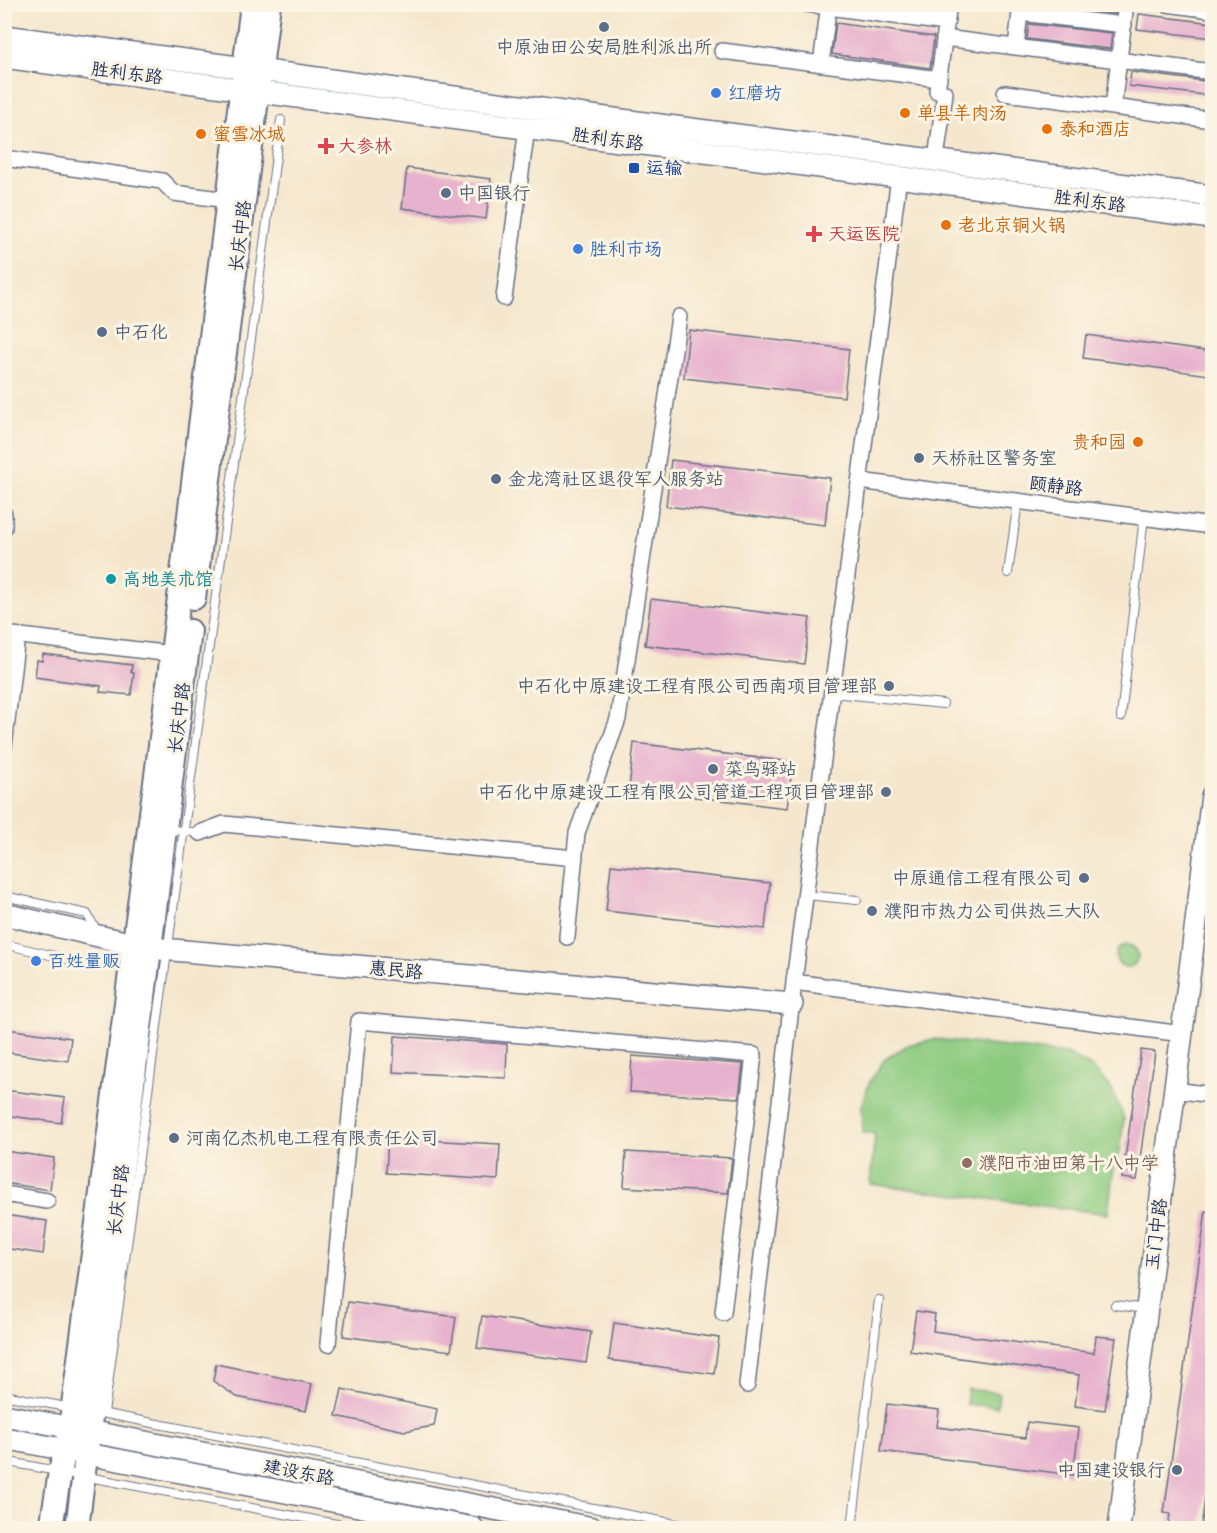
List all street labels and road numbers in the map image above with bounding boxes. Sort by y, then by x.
street label: 胜利东路 [89,59,164,92]
street label: 胜利东路 [570,124,645,159]
street label: 胜利东路 [1052,187,1127,220]
street label: 长庆中路 [226,199,259,274]
street label: 颐静路 [1027,473,1084,504]
street label: 长庆中路 [165,681,198,756]
street label: 惠民路 [368,958,424,987]
street label: 长庆中路 [104,1163,137,1238]
street label: 玉门中路 [1142,1197,1175,1272]
street label: 建设东路 [261,1455,336,1494]

